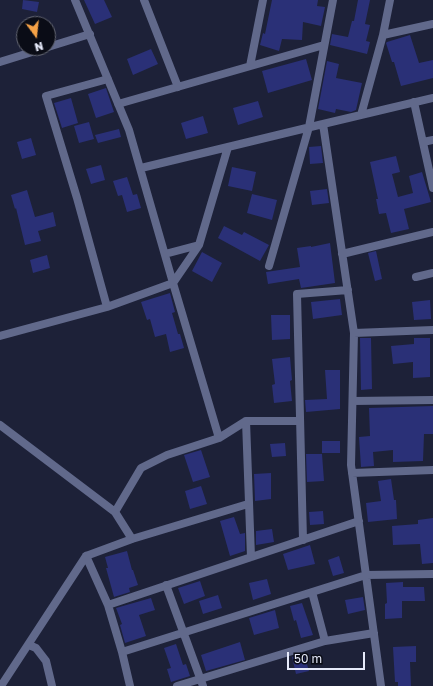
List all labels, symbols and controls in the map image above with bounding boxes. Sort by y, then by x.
north arrow [16,16,56,56]
text: N [33,40,45,54]
scale bar [289,644,367,670]
text: 50 m [294,651,322,666]

